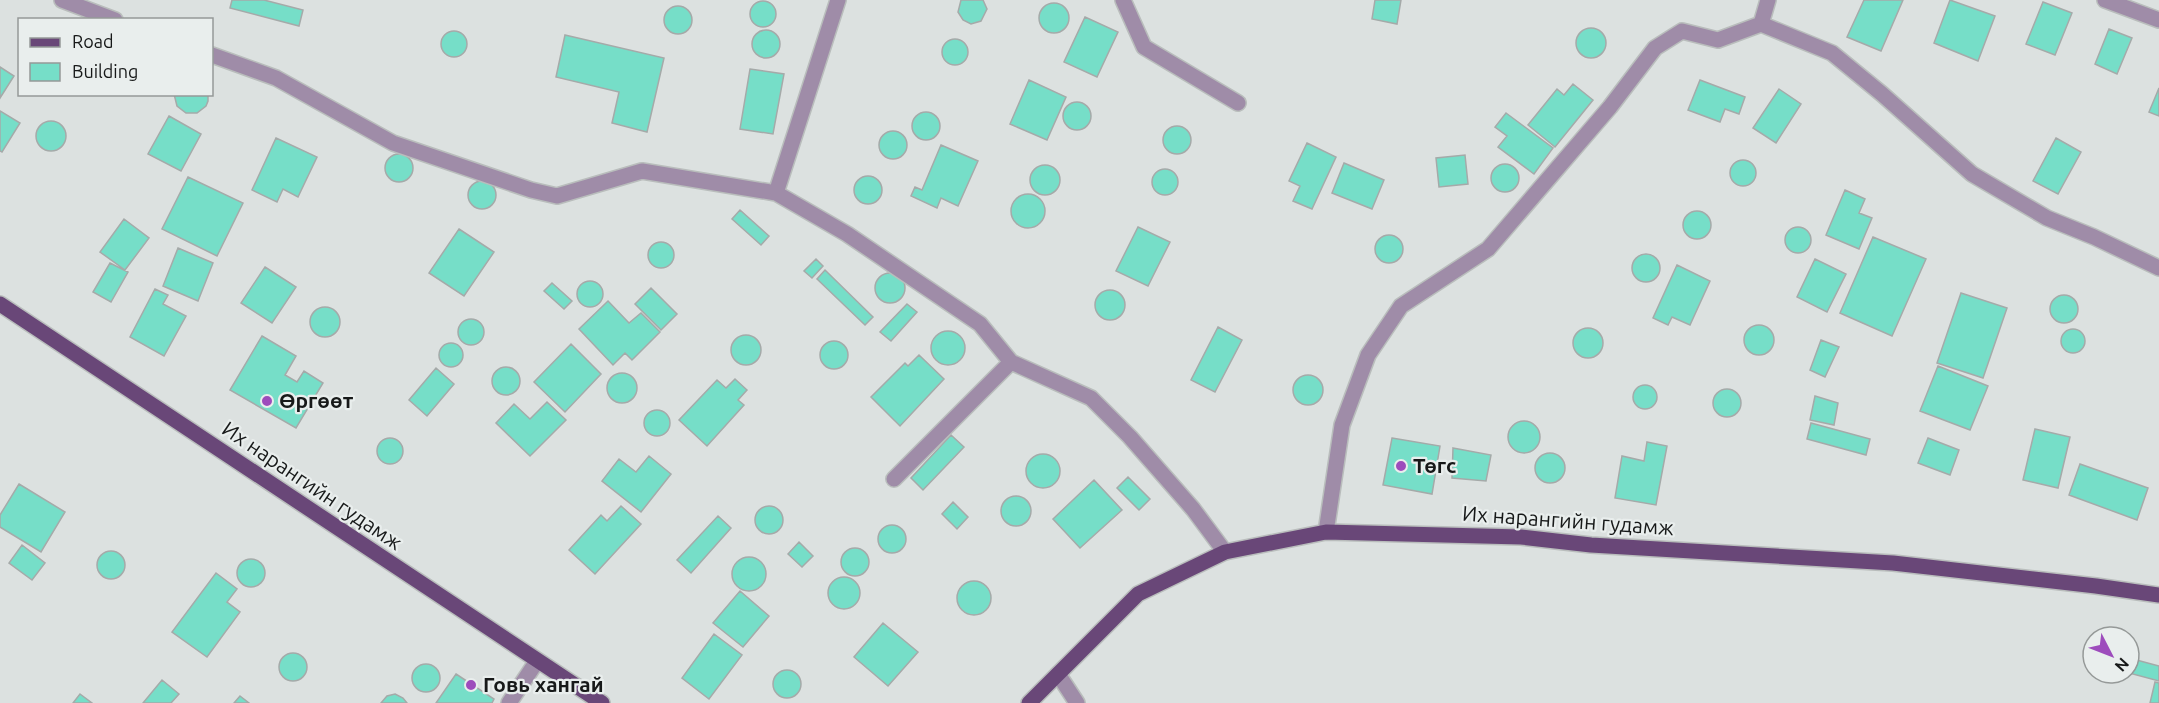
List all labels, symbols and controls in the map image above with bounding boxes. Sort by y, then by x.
legend [18,18,213,96]
text: Road [72,31,114,51]
text: Building [72,61,138,81]
place label: Өргөөт [279,388,354,412]
marker: Өргөөт [260,394,274,408]
street label: Их нарангийн гудамж [218,416,407,555]
place label: Төгс [1413,453,1456,477]
marker: Төгс [1394,459,1408,473]
street label: Их нарангийн гудамж [1462,501,1675,539]
north arrow [2081,625,2141,685]
text: N [2111,655,2133,675]
place label: Говь хангай [483,672,604,696]
marker: Говь хангай [464,678,478,692]

